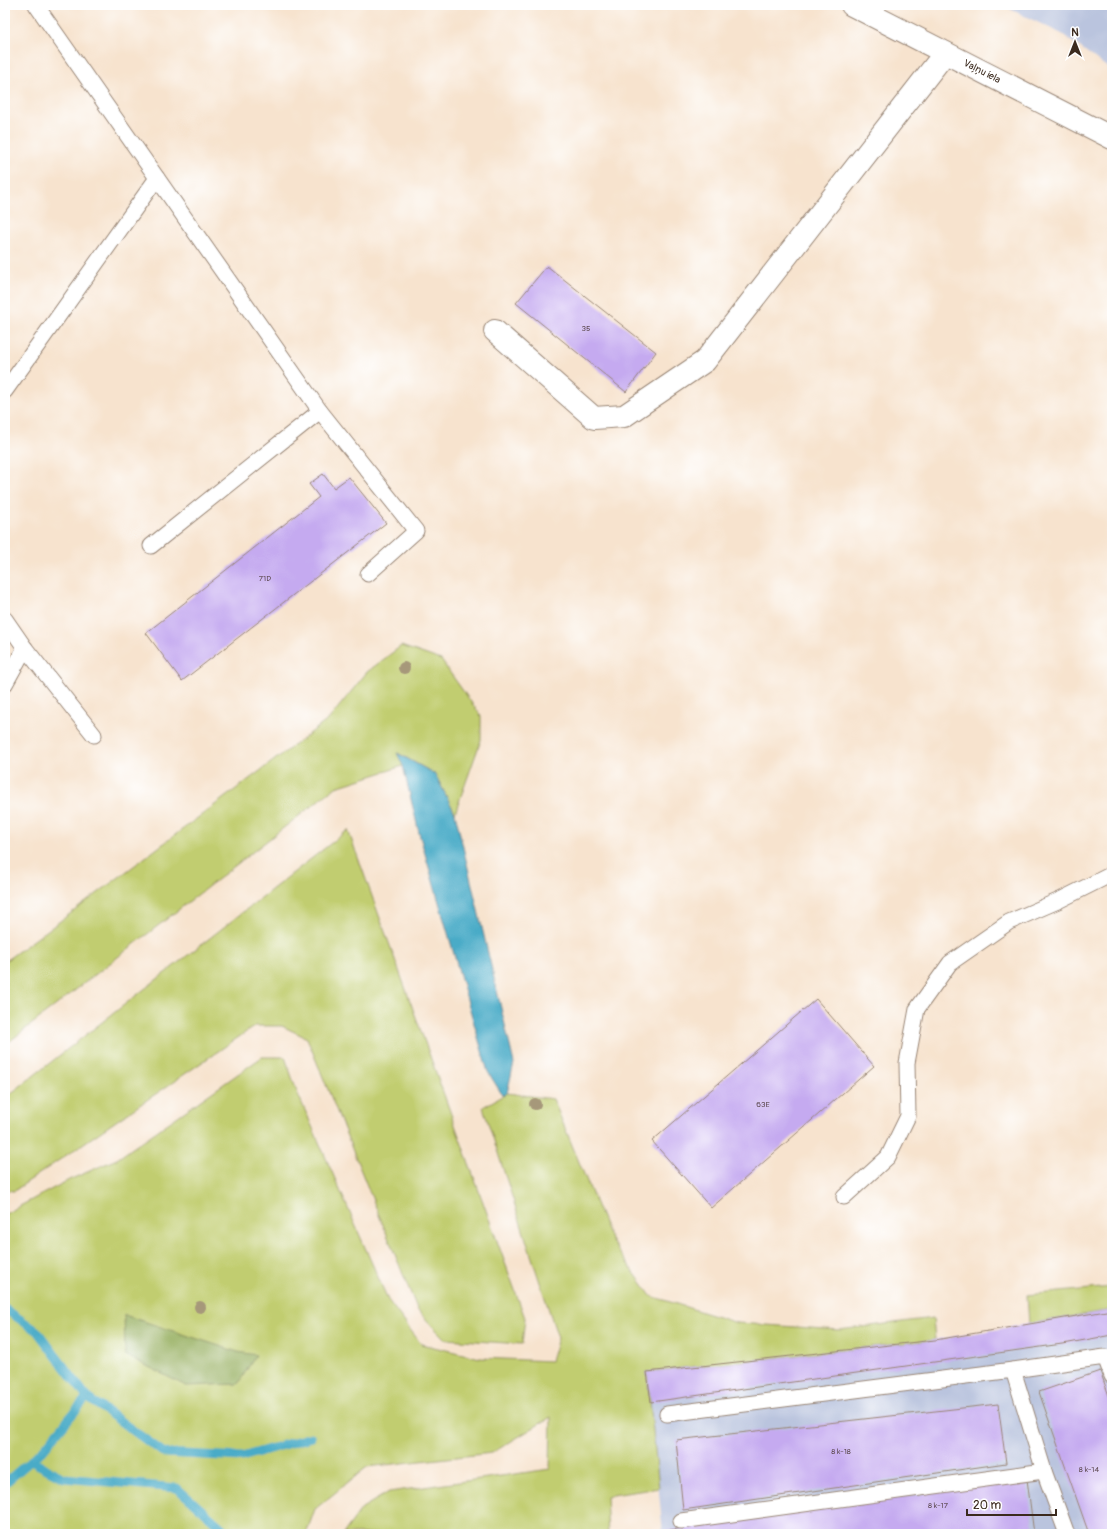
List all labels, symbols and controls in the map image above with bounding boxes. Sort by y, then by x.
north arrow [1055,22,1095,62]
text: N [1071,26,1079,39]
street label: Vaļņu iela [961,57,1003,86]
house number: 35 [582,324,590,333]
house number: 71D [259,574,271,583]
house number: 63E [756,1100,770,1109]
house number: 8 k-18 [831,1447,851,1456]
house number: 8 k-14 [1079,1465,1099,1474]
scale bar [967,1491,1056,1517]
text: 20 m [973,1498,1002,1513]
house number: 8 k-17 [928,1501,949,1510]

